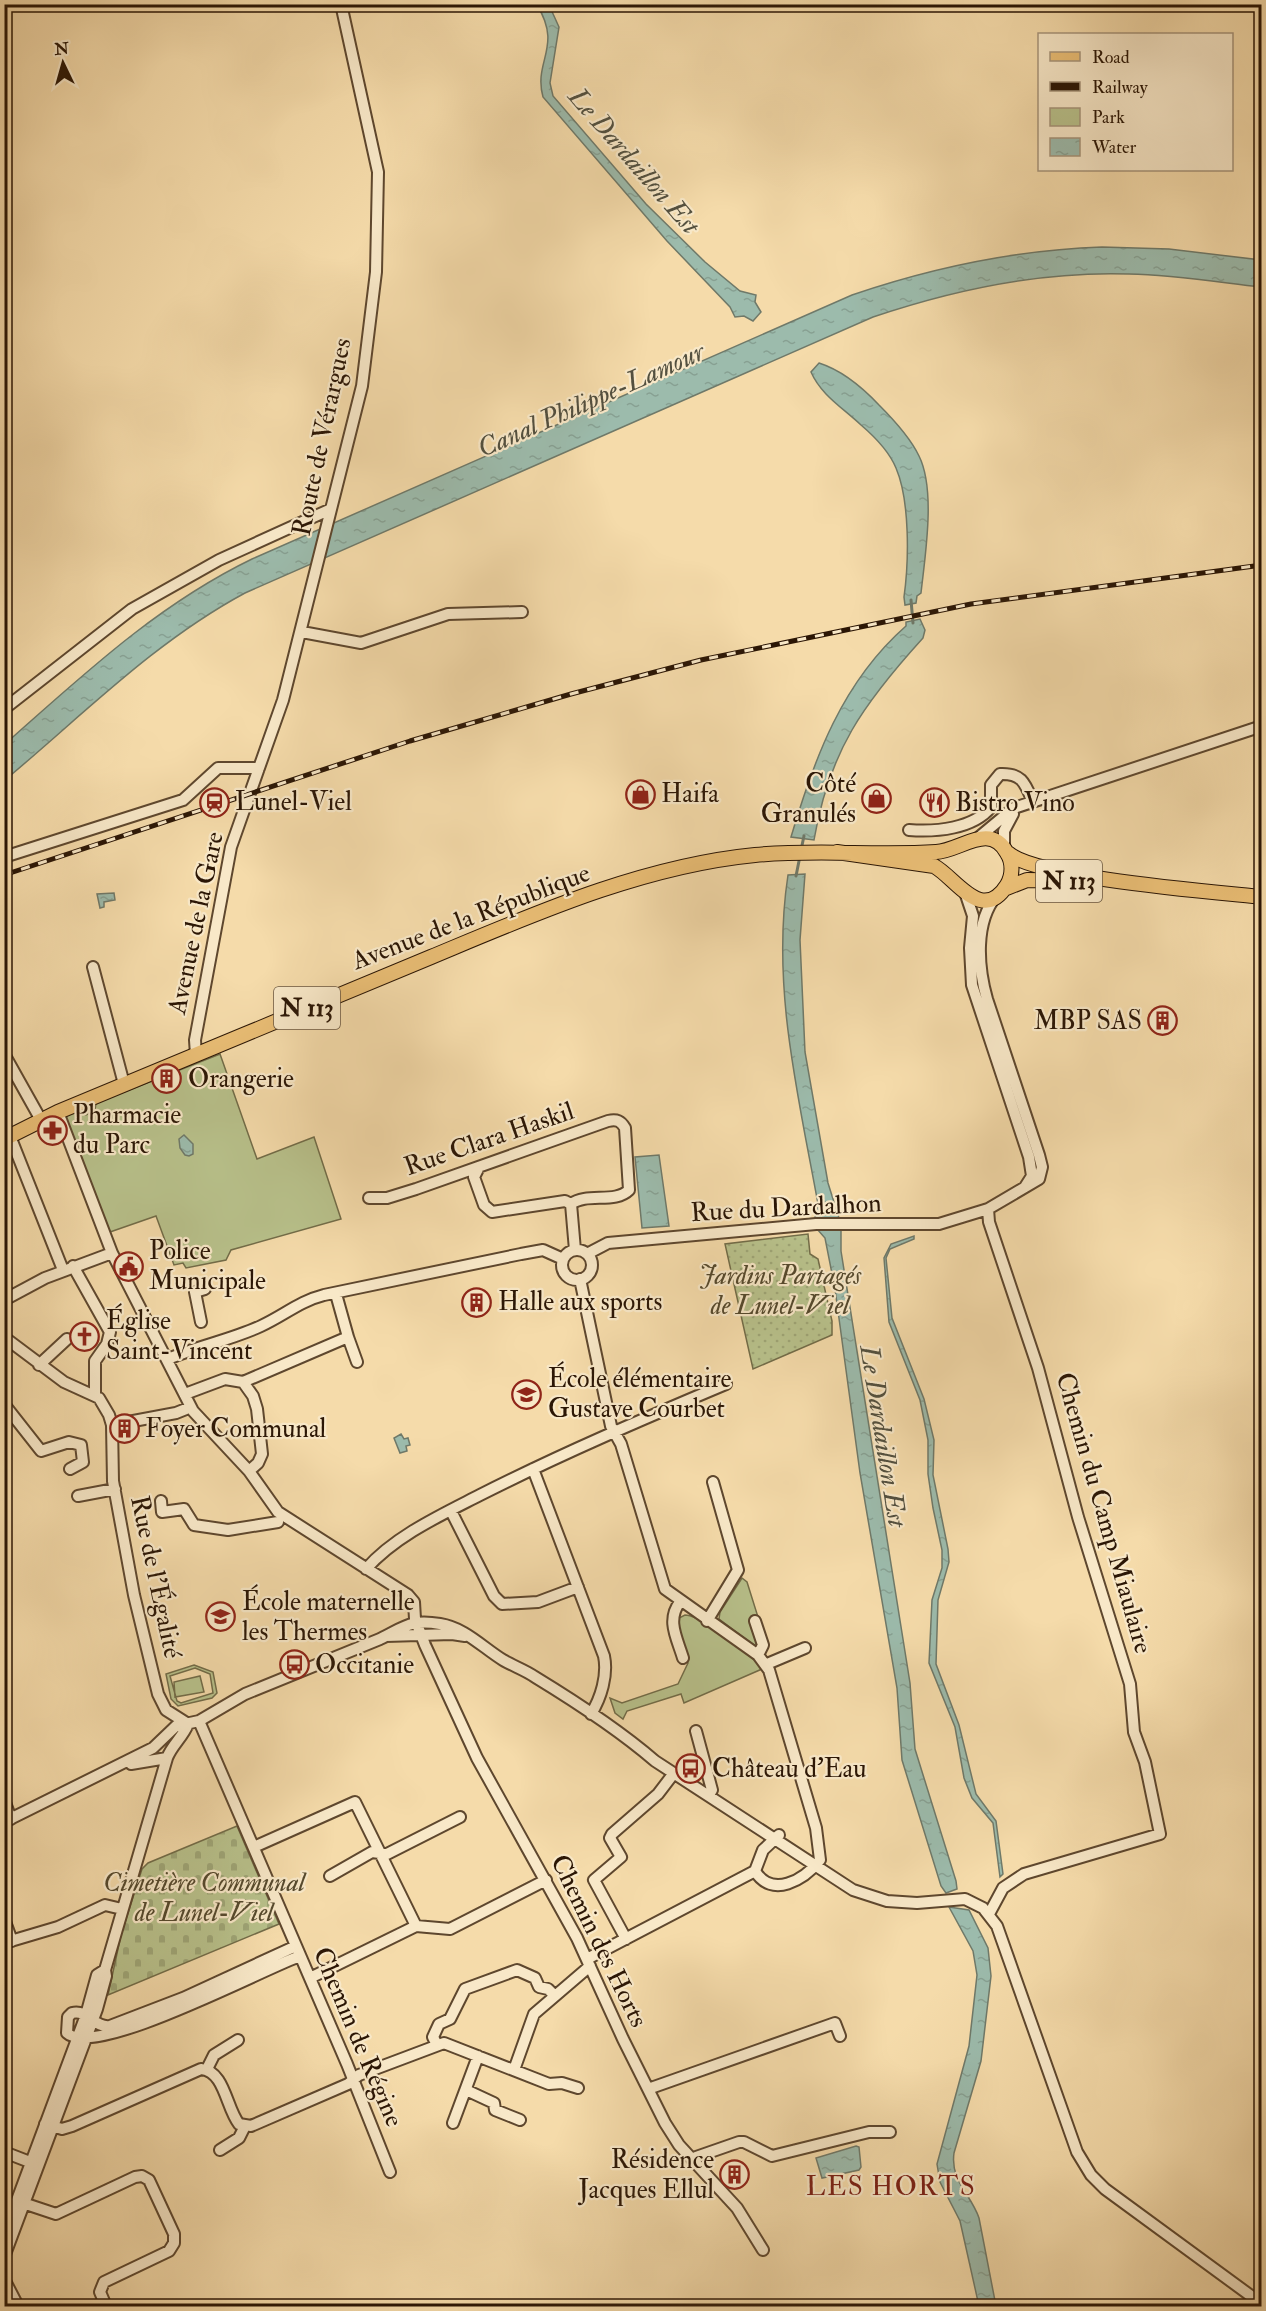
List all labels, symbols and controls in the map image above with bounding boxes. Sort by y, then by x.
north arrow [33,33,93,93]
legend [1038,33,1233,171]
text: N [53,38,70,60]
text: Road [1092,46,1130,69]
text: Railway [1092,76,1149,99]
water label: Le Dardaillon Est [561,80,708,242]
text: Park [1092,106,1125,129]
text: Water [1091,136,1136,159]
water label: Canal Philippe-Lamour [472,334,711,465]
street label: Route de Vérargues [285,335,359,539]
place label: Côté Granulés [761,768,856,830]
shop icon: Haifa [624,778,656,810]
place label: Haifa [661,778,719,810]
shop icon: Côté Granulés [861,783,893,815]
station icon: Lunel-Viel [198,786,230,818]
place label: Lunel-Viel [235,786,352,818]
restaurant icon: Bistro Vino [918,787,950,819]
place label: Bistro Vino [955,787,1075,819]
street label: Avenue de la Gare [161,829,231,1018]
street label: Avenue de la République [347,857,595,978]
road number: N 113 [1036,860,1102,902]
road number: N 113 [274,987,340,1029]
place label: MBP SAS [1034,1005,1142,1037]
building icon: MBP SAS [1147,1005,1179,1037]
building icon: Orangerie [151,1063,183,1095]
place label: Orangerie [188,1063,294,1095]
street label: Rue Clara Haskil [400,1095,578,1183]
place label: Pharmacie du Parc [73,1099,181,1161]
pharmacy icon: Pharmacie du Parc [36,1114,68,1146]
street label: Rue du Dardalhon [690,1187,882,1229]
place label: Police Municipale [149,1235,266,1298]
public building icon: Police Municipale [112,1250,144,1282]
park label: Jardins Partagés de Lunel-Viel [699,1260,862,1322]
building icon: Halle aux sports [461,1286,493,1318]
place label: Halle aux sports [498,1286,662,1319]
place label: Église Saint-Vincent [106,1303,252,1367]
church icon: Église Saint-Vincent [69,1320,101,1352]
water label: Le Dardaillon Est [852,1342,914,1531]
place label: École élémentaire Gustave Courbet [548,1361,732,1425]
street label: Chemin du Camp Miaulaire [1048,1369,1159,1657]
school or university icon: École élémentaire Gustave Courbet [511,1378,543,1410]
building icon: Foyer Communal [108,1413,140,1445]
place label: Foyer Communal [145,1413,327,1445]
street label: Rue de l'Égalité [123,1492,191,1661]
place label: École maternelle les Thermes [242,1584,415,1648]
school or university icon: École maternelle les Thermes [205,1601,237,1633]
bus stop icon: Occitanie [278,1649,310,1681]
place label: Occitanie [315,1649,414,1681]
bus stop icon: Château d'Eau [675,1753,707,1785]
place label: Château d'Eau [712,1753,867,1785]
street label: Chemin des Horts [543,1849,655,2033]
park label: Cimetière Communal de Lunel-Viel [103,1867,307,1929]
street label: Chemin de Régine [306,1942,410,2132]
place label: Résidence Jacques Ellul [578,2144,714,2206]
building icon: Résidence Jacques Ellul [719,2159,751,2191]
district label: LES HORTS [806,2170,976,2203]

